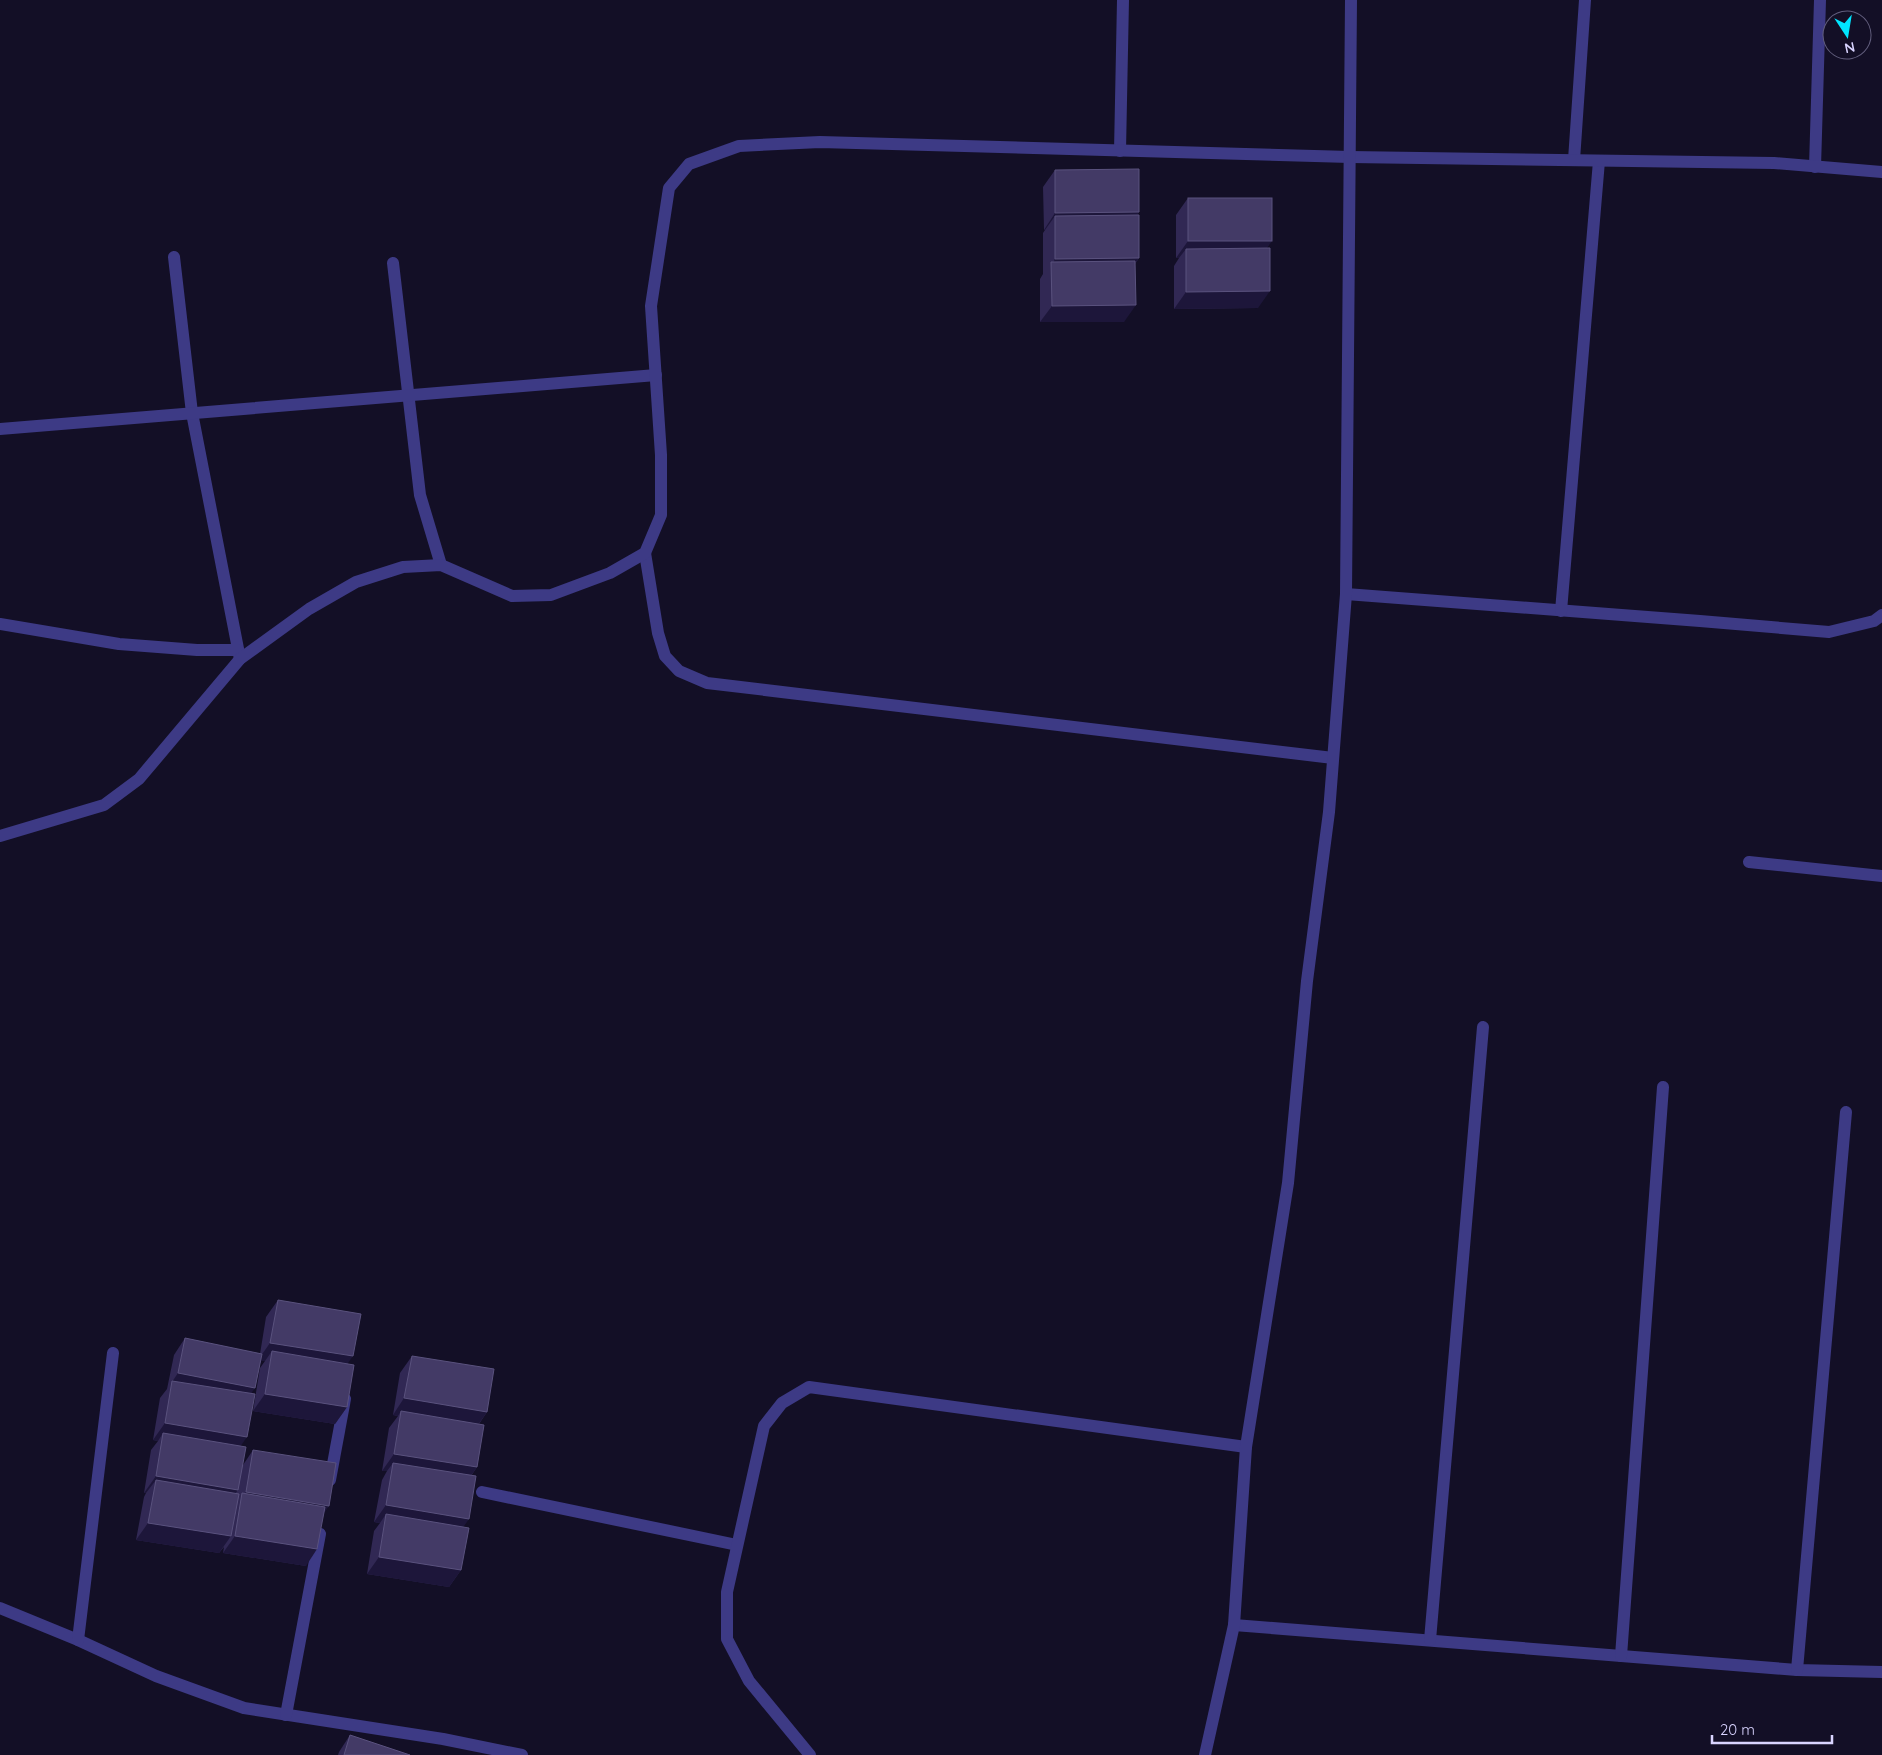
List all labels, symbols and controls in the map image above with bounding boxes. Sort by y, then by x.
north arrow [1822,10,1872,60]
text: N [1843,38,1857,58]
scale bar [1712,1712,1832,1744]
text: 20 m [1720,1720,1755,1739]

